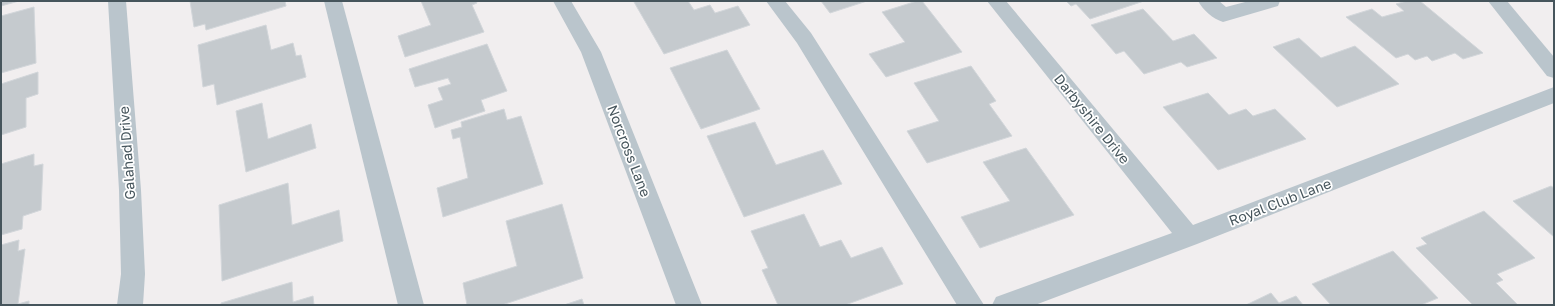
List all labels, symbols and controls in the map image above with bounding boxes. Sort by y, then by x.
street label: Darbyshire Drive [1051,70,1134,167]
street label: Norcross Lane [604,103,655,199]
street label: Galahad Drive [115,106,138,200]
street label: Royal Club Lane [1226,174,1333,229]

